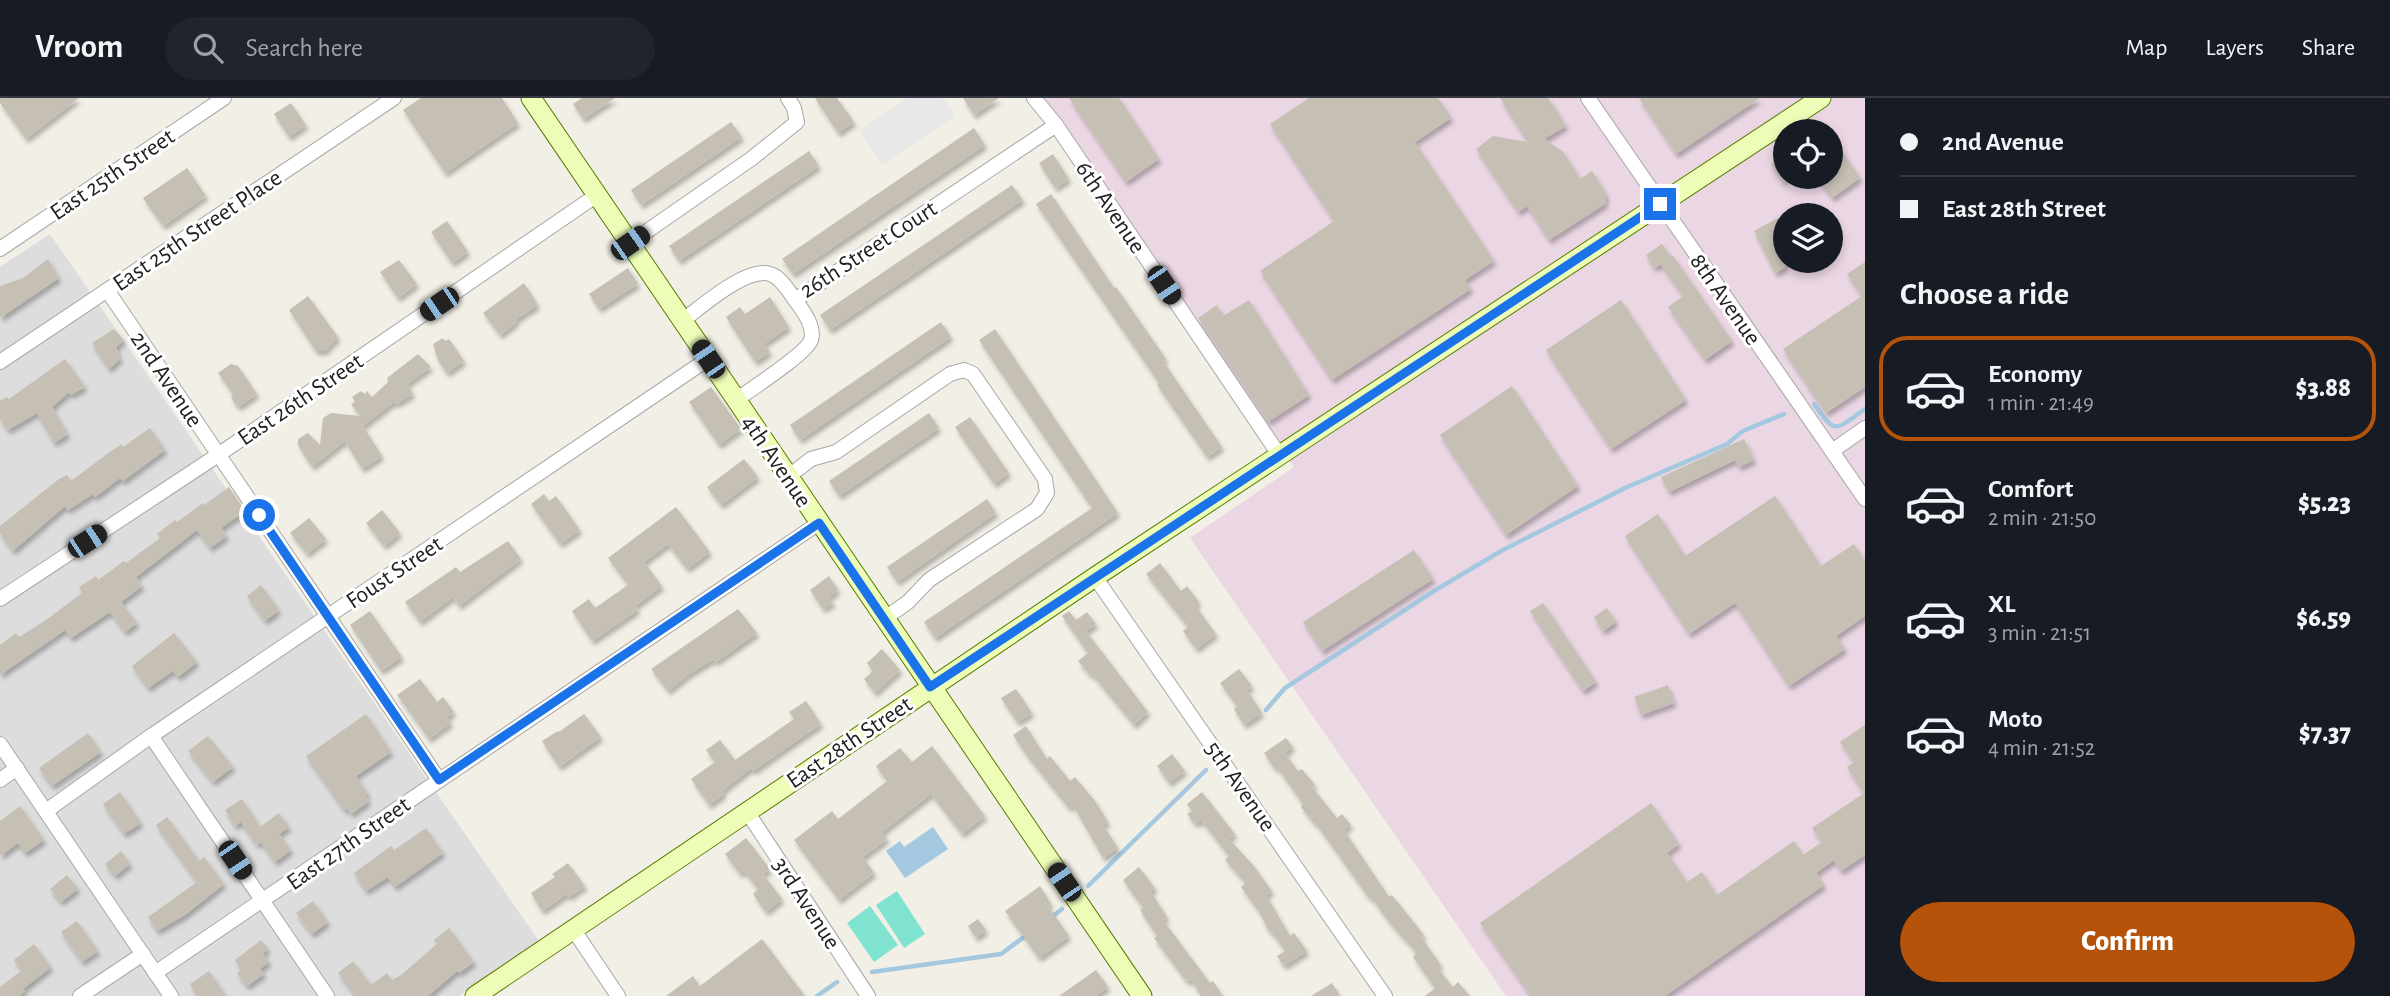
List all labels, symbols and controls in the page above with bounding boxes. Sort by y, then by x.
search box [165,17,655,80]
icon: search [189,29,227,67]
text: Vroom [35,31,123,64]
text: Search here [245,35,363,61]
text: Map [2125,36,2167,60]
text: Layers [2205,36,2264,60]
text: Share [2302,36,2355,60]
map controls [1773,119,1843,273]
button: locate [1773,119,1843,189]
street label: East 25th Street [46,124,179,225]
text: 2nd Avenue [1942,129,2064,155]
street label: 6th Avenue [1071,157,1150,258]
street label: East 25th Street Place [109,166,286,296]
route end [1644,188,1676,220]
text: East 28th Street [1942,196,2106,222]
street label: 26th Street Court [796,197,942,303]
button: layers [1773,203,1843,273]
car [607,222,654,264]
street label: 8th Avenue [1685,250,1765,350]
car [1144,262,1185,308]
text: Choose a ride [1900,278,2069,310]
car [416,284,463,324]
street label: 2nd Avenue [126,327,207,432]
car [688,336,729,382]
street label: East 26th Street [234,349,368,450]
icon: car [1904,357,1967,420]
text: Economy [1988,361,2082,387]
text: $3.88 [2296,375,2351,401]
text: 1 min · 21:49 [1988,392,2094,415]
street label: 4th Avenue [737,411,816,512]
icon: car [1904,472,1967,535]
text: Comfort [1988,476,2073,502]
text: $5.23 [2298,490,2351,516]
route start [243,499,275,531]
text: 2 min · 21:50 [1988,507,2096,530]
car [64,521,111,561]
street label: Foust Street [342,532,447,614]
icon: car [1904,587,1967,650]
text: XL [1988,591,2015,617]
text: $6.59 [2296,605,2351,631]
text: 3 min · 21:51 [1988,622,2091,645]
street label: East 28th Street [783,692,917,793]
icon: car [1904,702,1967,765]
text: Moto [1988,706,2043,732]
text: $7.37 [2299,720,2351,746]
street label: 5th Avenue [1200,737,1280,836]
text: 4 min · 21:52 [1988,737,2095,760]
street label: East 27th Street [283,792,415,895]
car [215,837,256,883]
street label: 3rd Avenue [768,853,845,954]
car [1044,859,1085,905]
button: Confirm [1900,902,2355,982]

